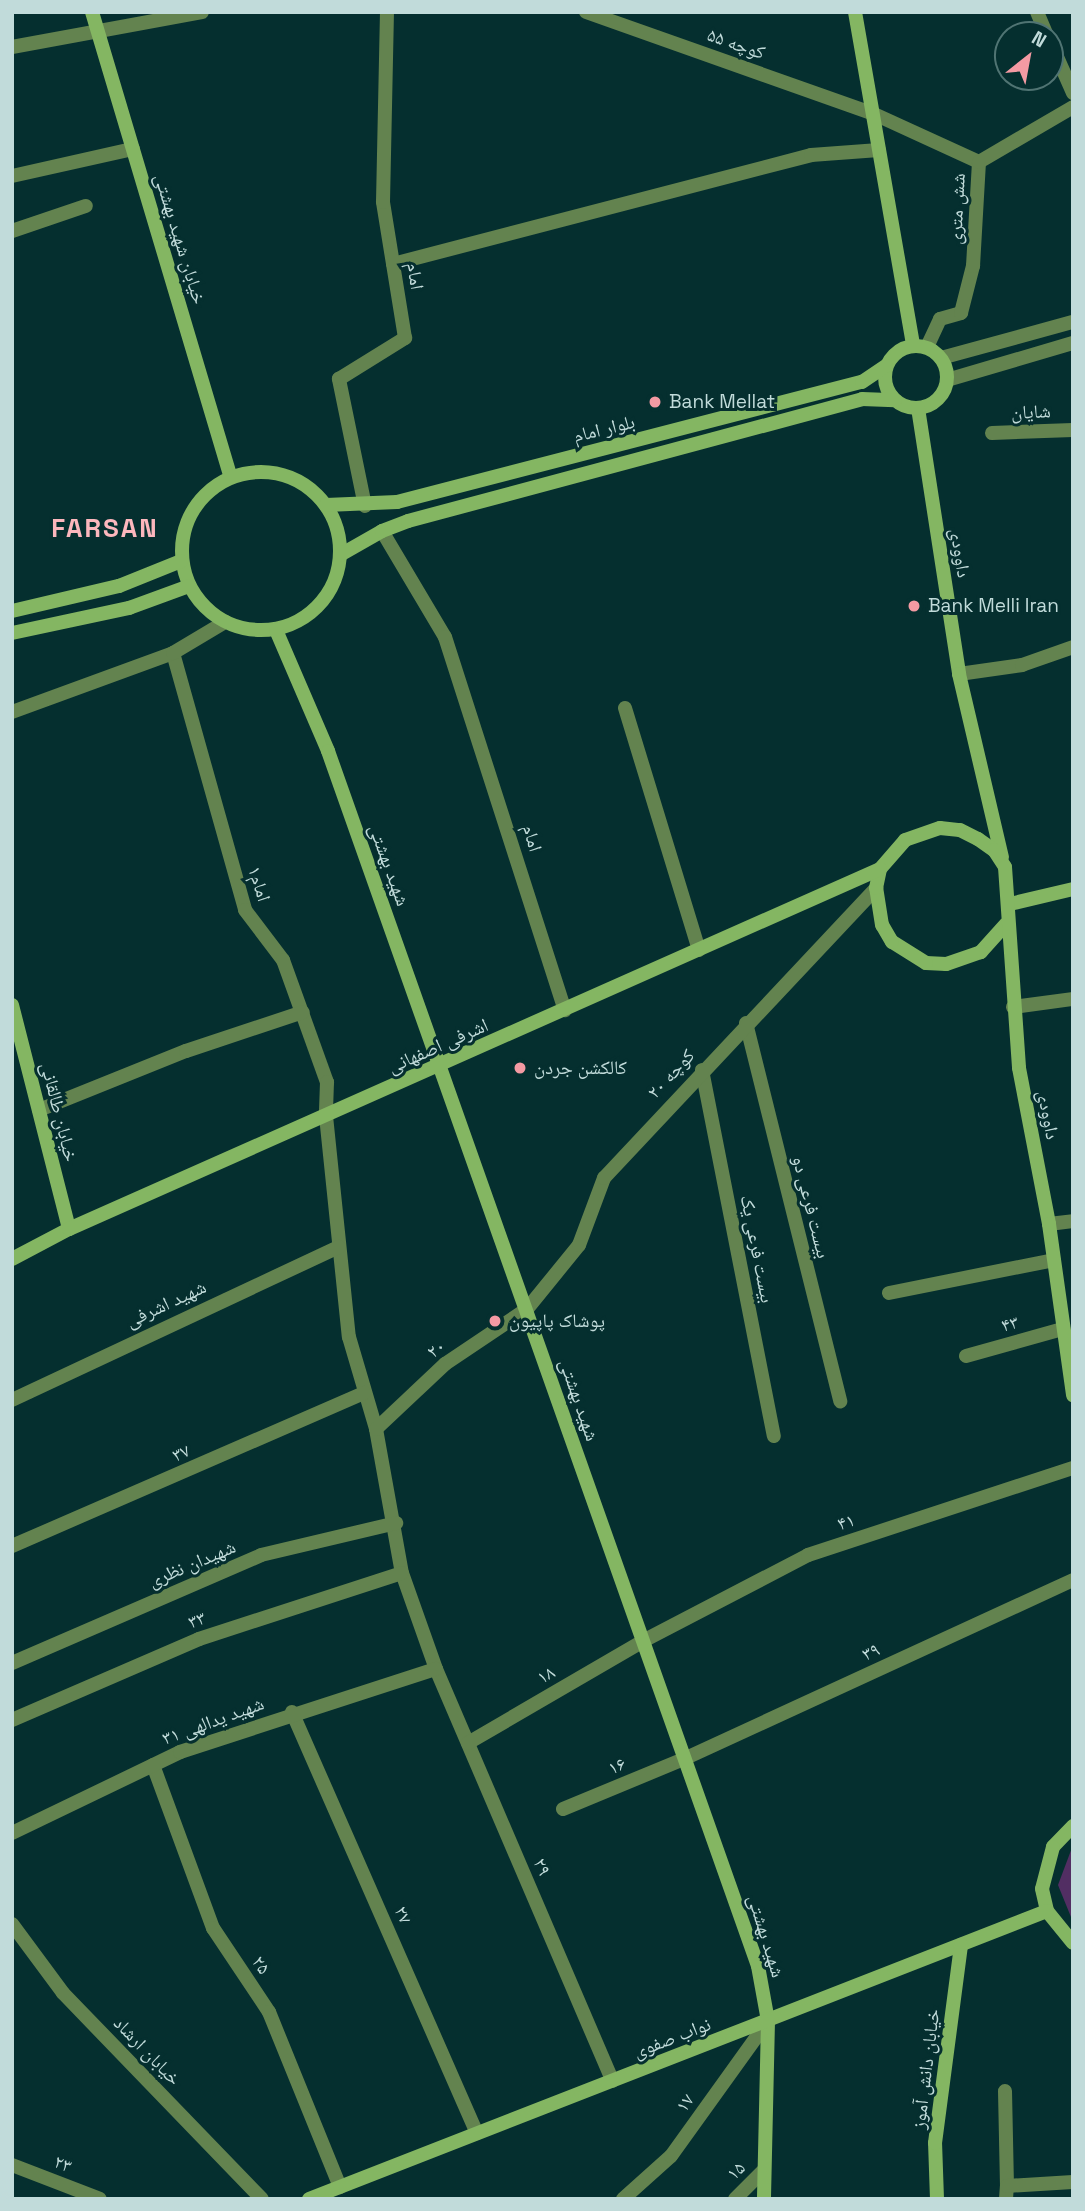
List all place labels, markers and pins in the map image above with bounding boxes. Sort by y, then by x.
place label: Bank Mellat [669,391,775,413]
marker: Bank Mellat [647,394,663,410]
place label: Bank Melli Iran [928,595,1059,617]
marker: Bank Melli Iran [906,598,922,614]
place label: کالکشن جردن [534,1057,627,1079]
marker: کالکشن جردن [512,1060,528,1076]
place label: پوشاک پاپیون [509,1310,605,1332]
marker: پوشاک پاپیون [487,1313,503,1329]

